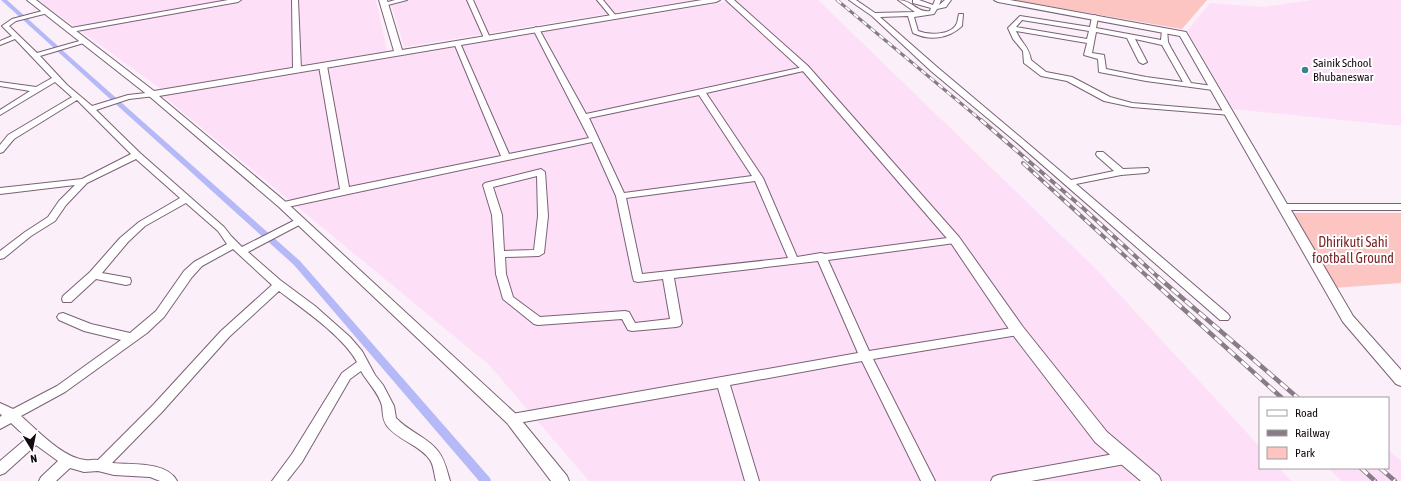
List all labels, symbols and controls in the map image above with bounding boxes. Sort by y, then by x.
place label: Sainik School Bhubaneswar [1313,56,1374,84]
marker: Sainik School Bhubaneswar [1300,65,1310,75]
park label: Dhirikuti Sahi football Ground [1312,234,1394,266]
legend [1259,397,1389,469]
text: Road [1295,406,1318,420]
text: Railway [1295,426,1330,440]
north arrow [12,429,52,469]
text: Park [1295,446,1316,460]
text: N [29,452,38,465]

